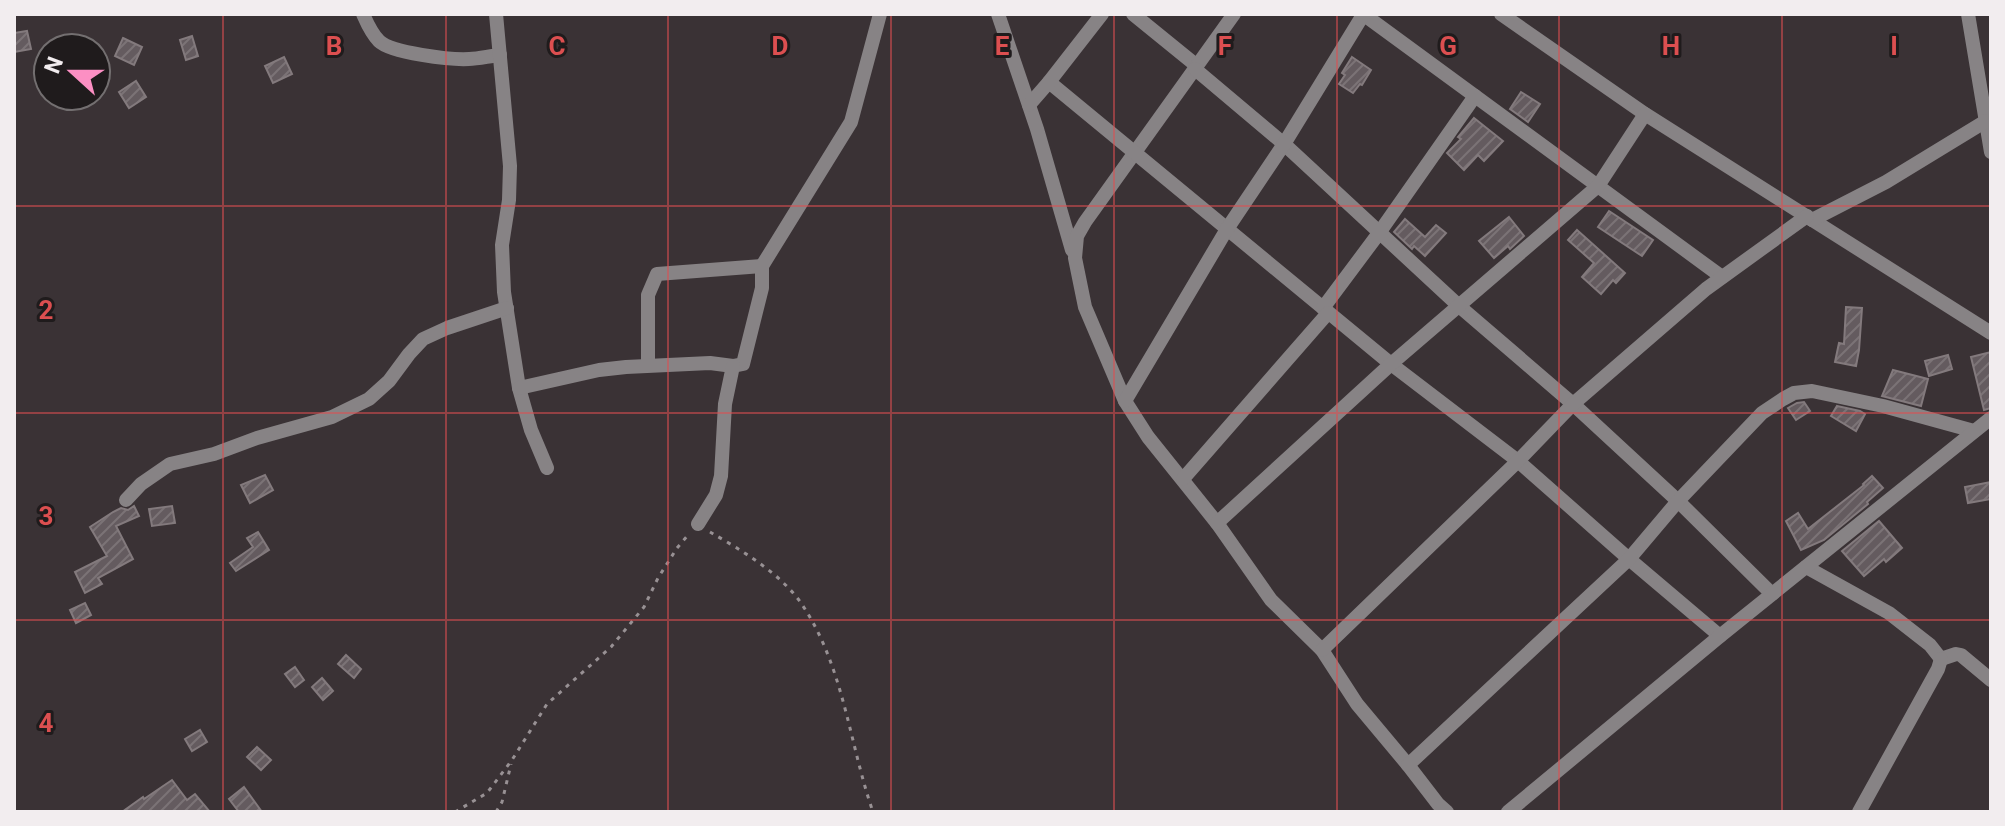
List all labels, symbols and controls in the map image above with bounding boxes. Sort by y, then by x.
text: B [326,31,342,61]
text: C [548,31,566,61]
text: D [772,31,788,61]
text: E [995,31,1010,61]
text: F [1218,31,1232,61]
text: G [1439,31,1457,61]
text: H [1662,31,1680,61]
text: I [1890,31,1898,61]
north arrow [32,32,112,112]
text: N [39,53,68,77]
text: 2 [39,295,53,325]
text: 3 [39,501,53,531]
text: 4 [39,708,54,738]

